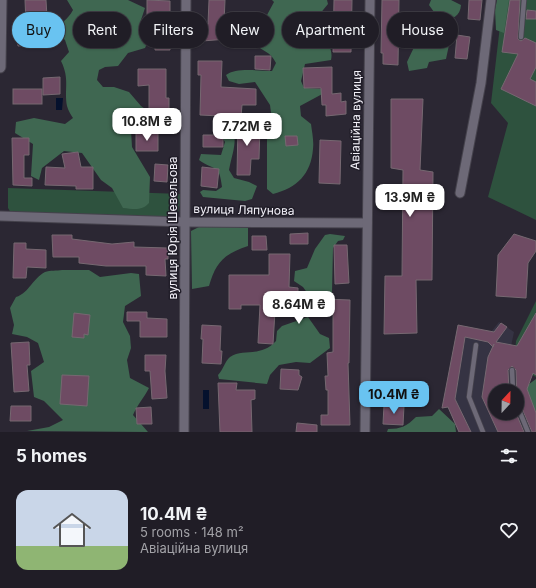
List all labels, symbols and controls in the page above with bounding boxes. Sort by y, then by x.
chip: Buy [12,12,65,48]
chip: Rent [73,12,131,48]
chip: Filters [139,12,208,48]
chip: New [216,12,274,48]
chip: Apartment [282,12,379,48]
chip: House [387,12,458,48]
street label: Авіаційна вулиця [347,70,364,170]
pin: 10.8M ₴ [110,108,184,142]
text: 10.8M ₴ [121,113,173,129]
pin: 7.72M ₴ [210,113,284,147]
text: 7.72M ₴ [222,118,272,134]
street label: вулиця Юрія Шевельова [165,156,180,300]
pin: 13.9M ₴ [373,184,447,218]
text: 13.9M ₴ [384,189,436,205]
street label: вулиця Ляпунова [193,201,295,218]
pin: 8.64M ₴ [262,291,336,325]
text: 8.64M ₴ [272,296,326,312]
pin: 10.4M ₴ [357,381,431,415]
north arrow [488,384,524,420]
map controls [488,384,524,420]
text: 10.4M ₴ [368,386,420,402]
icon: filters [498,445,520,467]
text: 5 homes [16,446,87,466]
text: 10.4M ₴ [140,504,208,524]
icon: home [48,506,96,554]
icon: heart [498,519,520,541]
text: 5 rooms · 148 m² [140,524,244,540]
text: Авіаційна вулиця [140,540,248,556]

